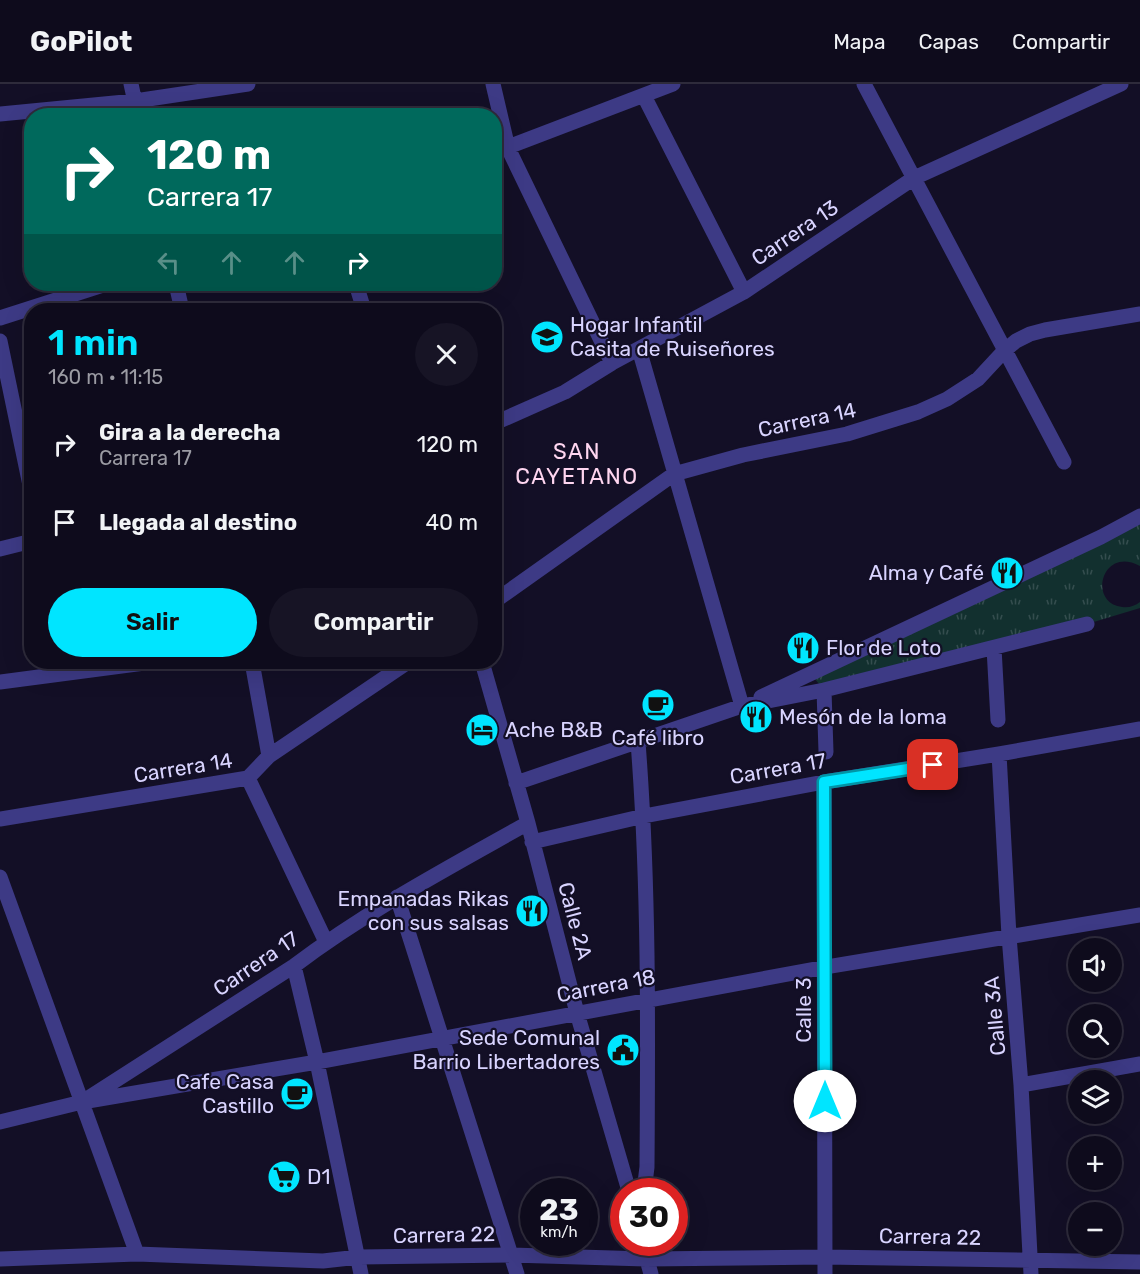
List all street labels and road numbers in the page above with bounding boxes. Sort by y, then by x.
street label: Carrera 13 [747,194,843,271]
street label: Carrera 14 [756,397,858,442]
street label: Carrera 14 [132,747,234,788]
street label: Carrera 17 [728,748,828,789]
street label: Calle 2A [553,879,598,962]
street label: Carrera 17 [208,926,303,1001]
street label: Carrera 18 [554,964,657,1007]
street label: Calle 3A [979,975,1010,1057]
street label: Calle 3 [791,977,816,1043]
street label: Carrera 22 [393,1221,495,1248]
street label: Carrera 22 [879,1223,981,1250]

